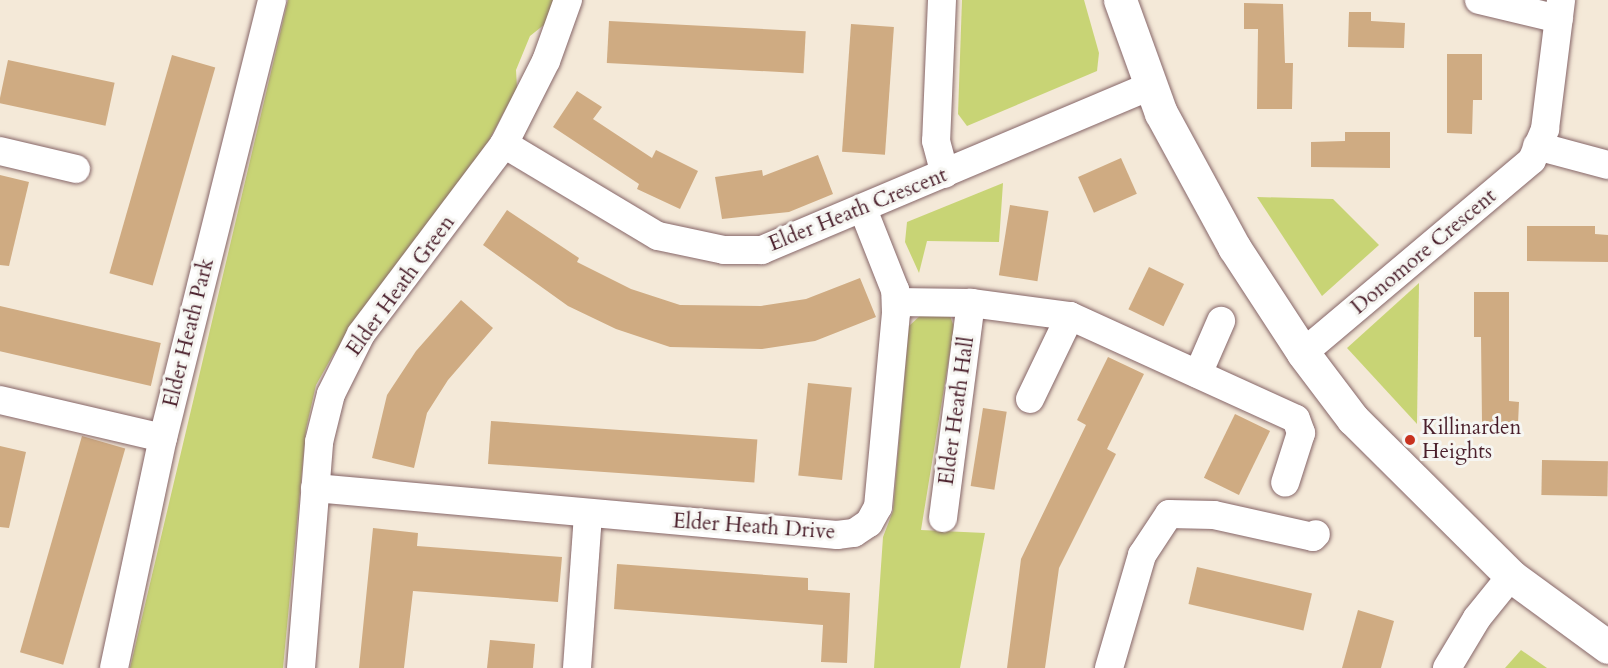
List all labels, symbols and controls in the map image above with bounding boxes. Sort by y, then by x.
street label: Elder Heath Crescent [765,163,951,257]
street label: Donomore Crescent [1346,184,1502,320]
street label: Elder Heath Green [342,211,460,361]
street label: Elder Heath Park [158,256,220,410]
street label: Elder Heath Hall [934,335,980,487]
place label: Killinarden Heights [1422,415,1521,465]
marker: Killinarden Heights [1403,433,1417,447]
street label: Elder Heath Drive [672,509,836,545]

